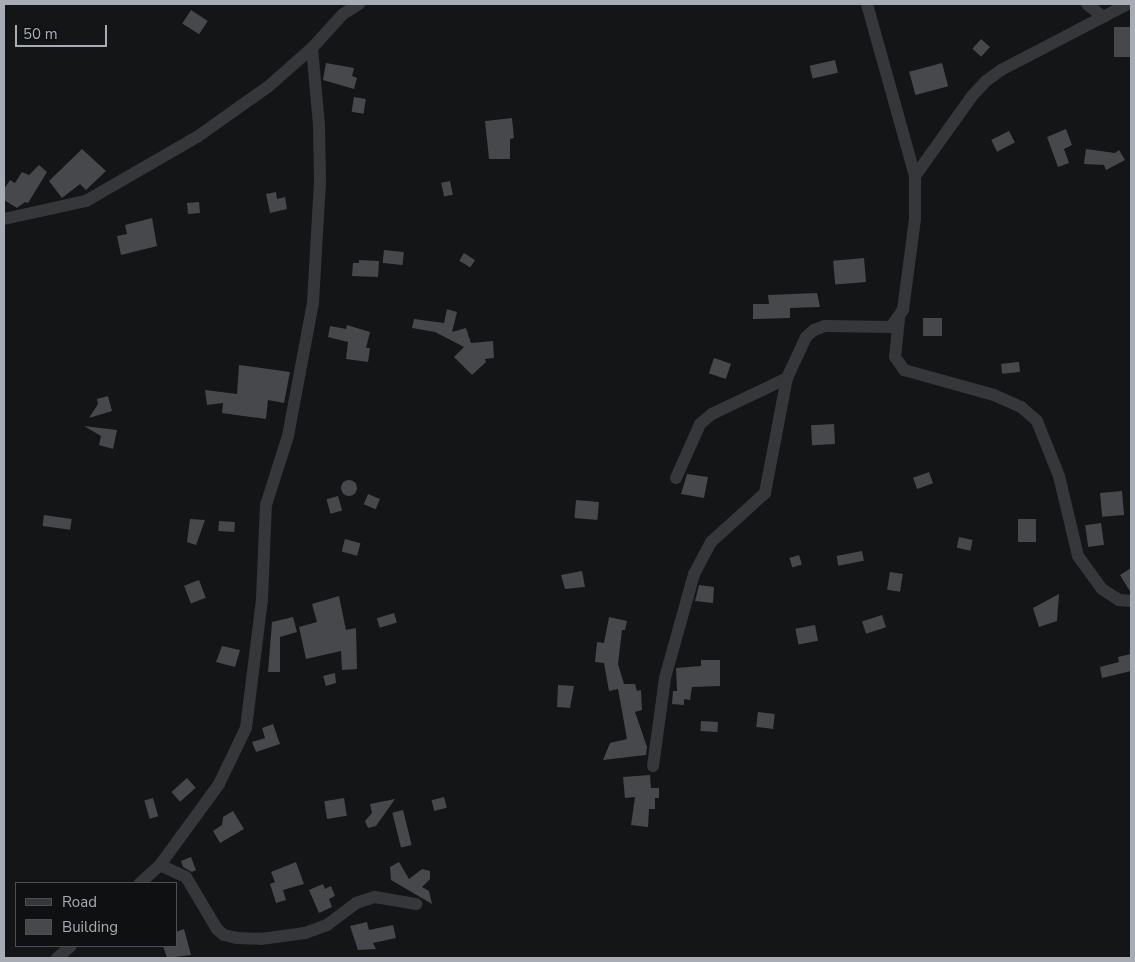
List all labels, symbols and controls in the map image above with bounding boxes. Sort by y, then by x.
scale bar [18,15,110,47]
text: 50 m [23,24,58,44]
legend [15,882,178,947]
text: Road [62,892,97,912]
text: Building [62,917,118,937]

